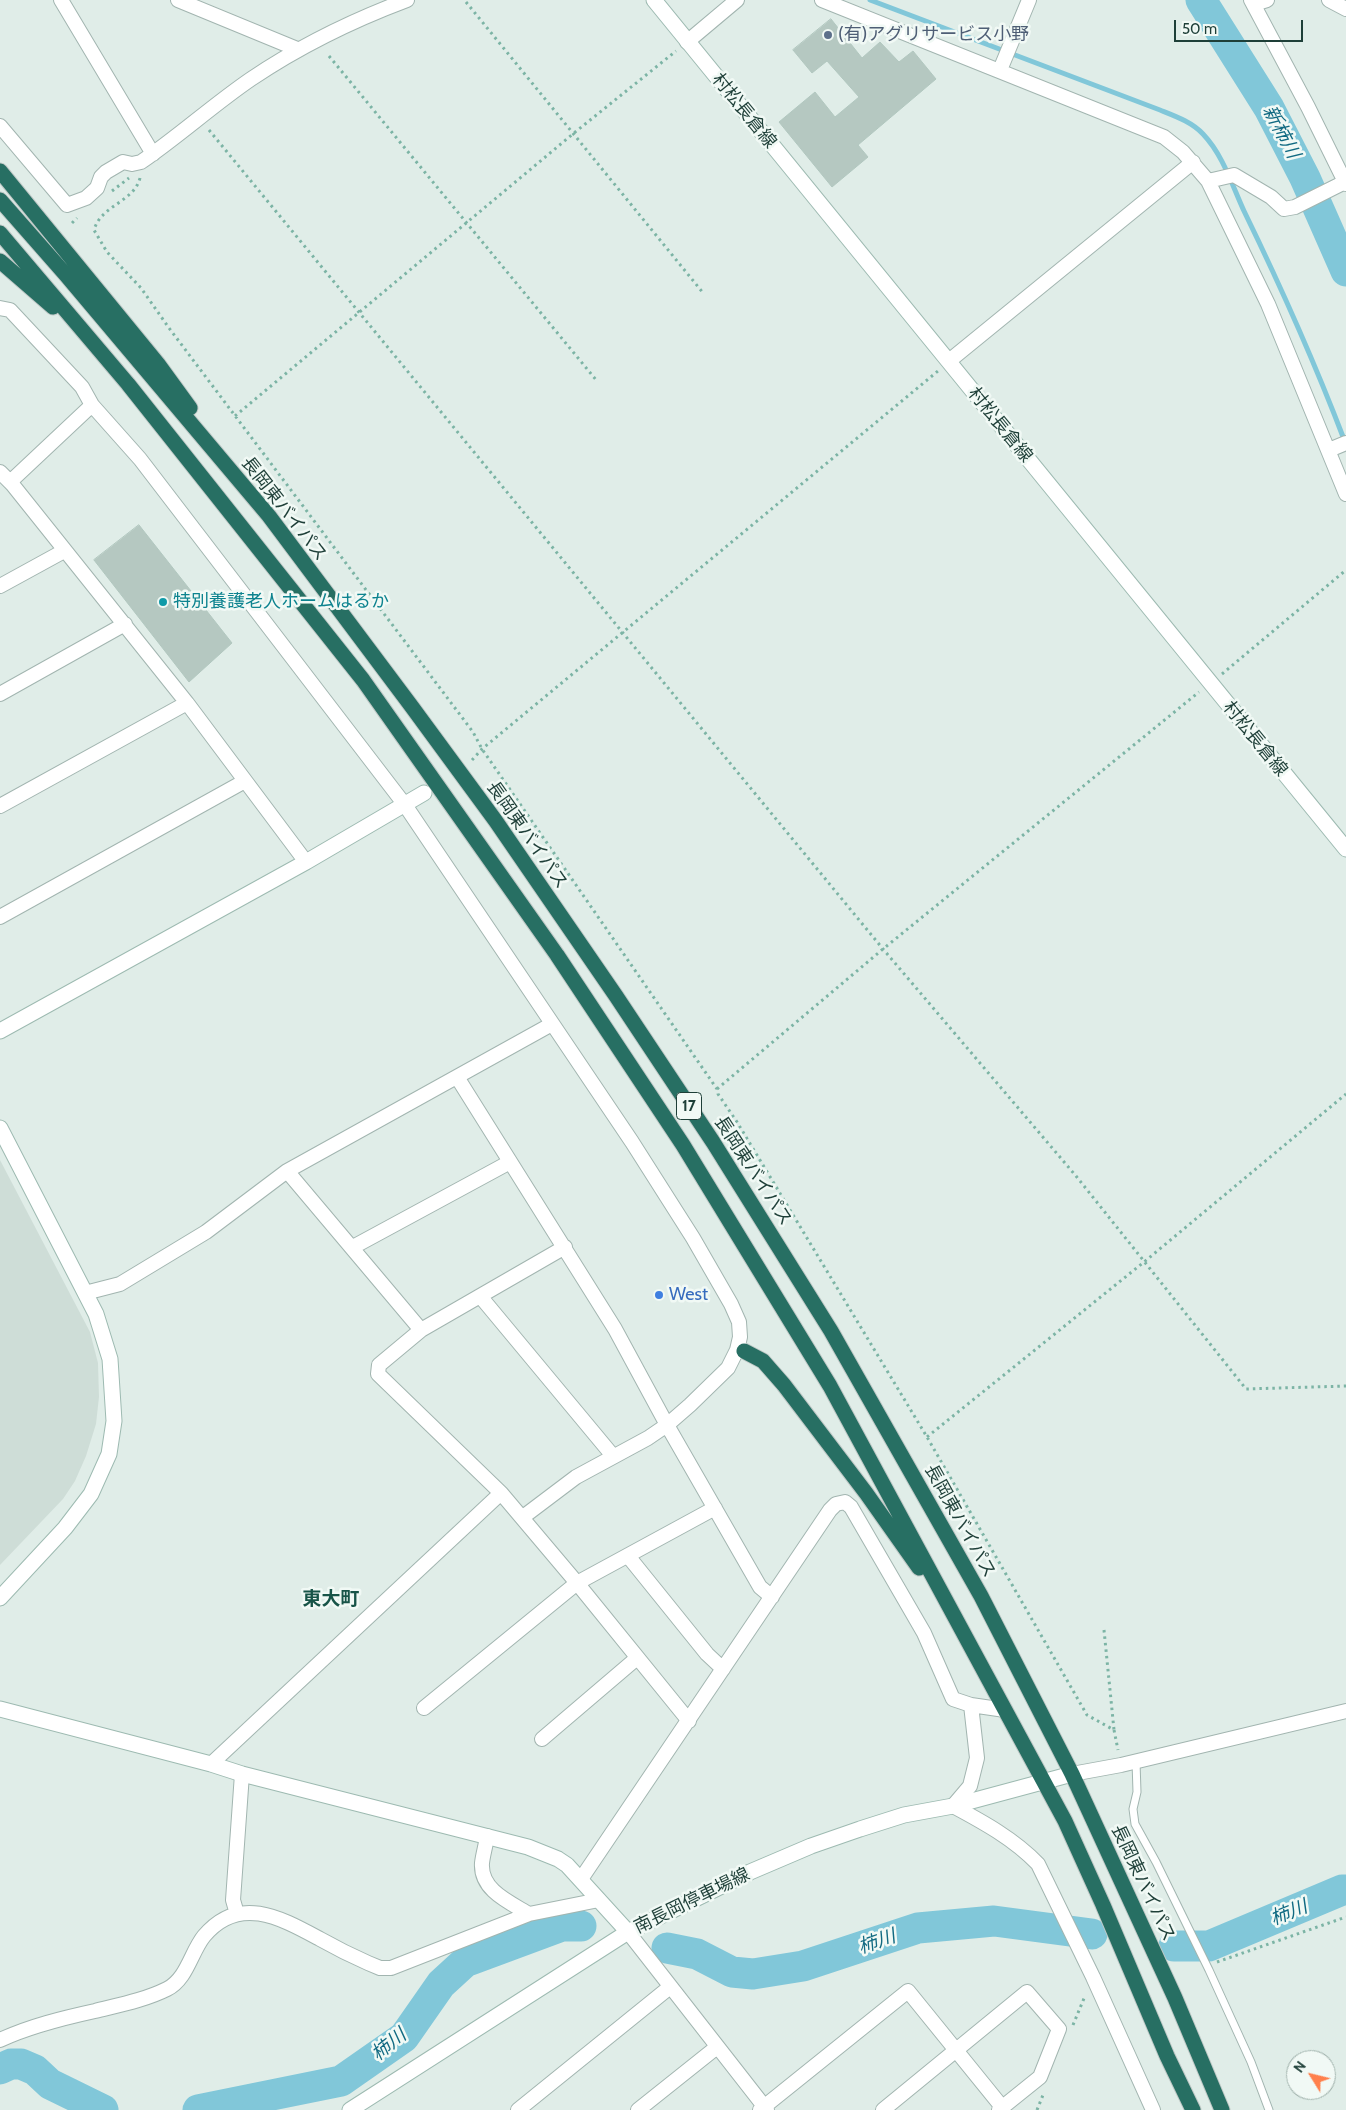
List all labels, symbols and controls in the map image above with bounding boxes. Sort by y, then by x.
scale bar [1176,10,1305,42]
text: 50 m [1182,20,1217,38]
place label: (有)アグリサービス小野 [838,24,1029,46]
marker: (有)アグリサービス小野 [822,29,834,41]
street label: 村松長倉線 [707,69,781,153]
water label: 新柿川 [1258,101,1304,163]
street label: 村松長倉線 [963,383,1037,467]
street label: 長岡東バイパス [237,453,331,565]
place label: 特別養護老人ホームはるか [173,591,389,613]
marker: 特別養護老人ホームはるか [157,596,169,608]
street label: 村松長倉線 [1218,697,1292,781]
street label: 長岡東バイパス [482,777,572,893]
road number: 17 [676,1092,702,1120]
street label: 長岡東バイパス [710,1112,796,1230]
place label: West [669,1284,708,1306]
marker: West [653,1289,665,1301]
street label: 長岡東バイパス [920,1461,1000,1581]
district label: 東大町 [303,1588,359,1610]
street label: 長岡東バイパス [1107,1821,1179,1945]
street label: 南長岡停車場線 [631,1864,753,1938]
water label: 柿川 [1267,1895,1311,1931]
water label: 柿川 [855,1925,899,1959]
water label: 柿川 [367,2024,411,2066]
north arrow [1286,2050,1336,2100]
text: N [1289,2057,1310,2076]

